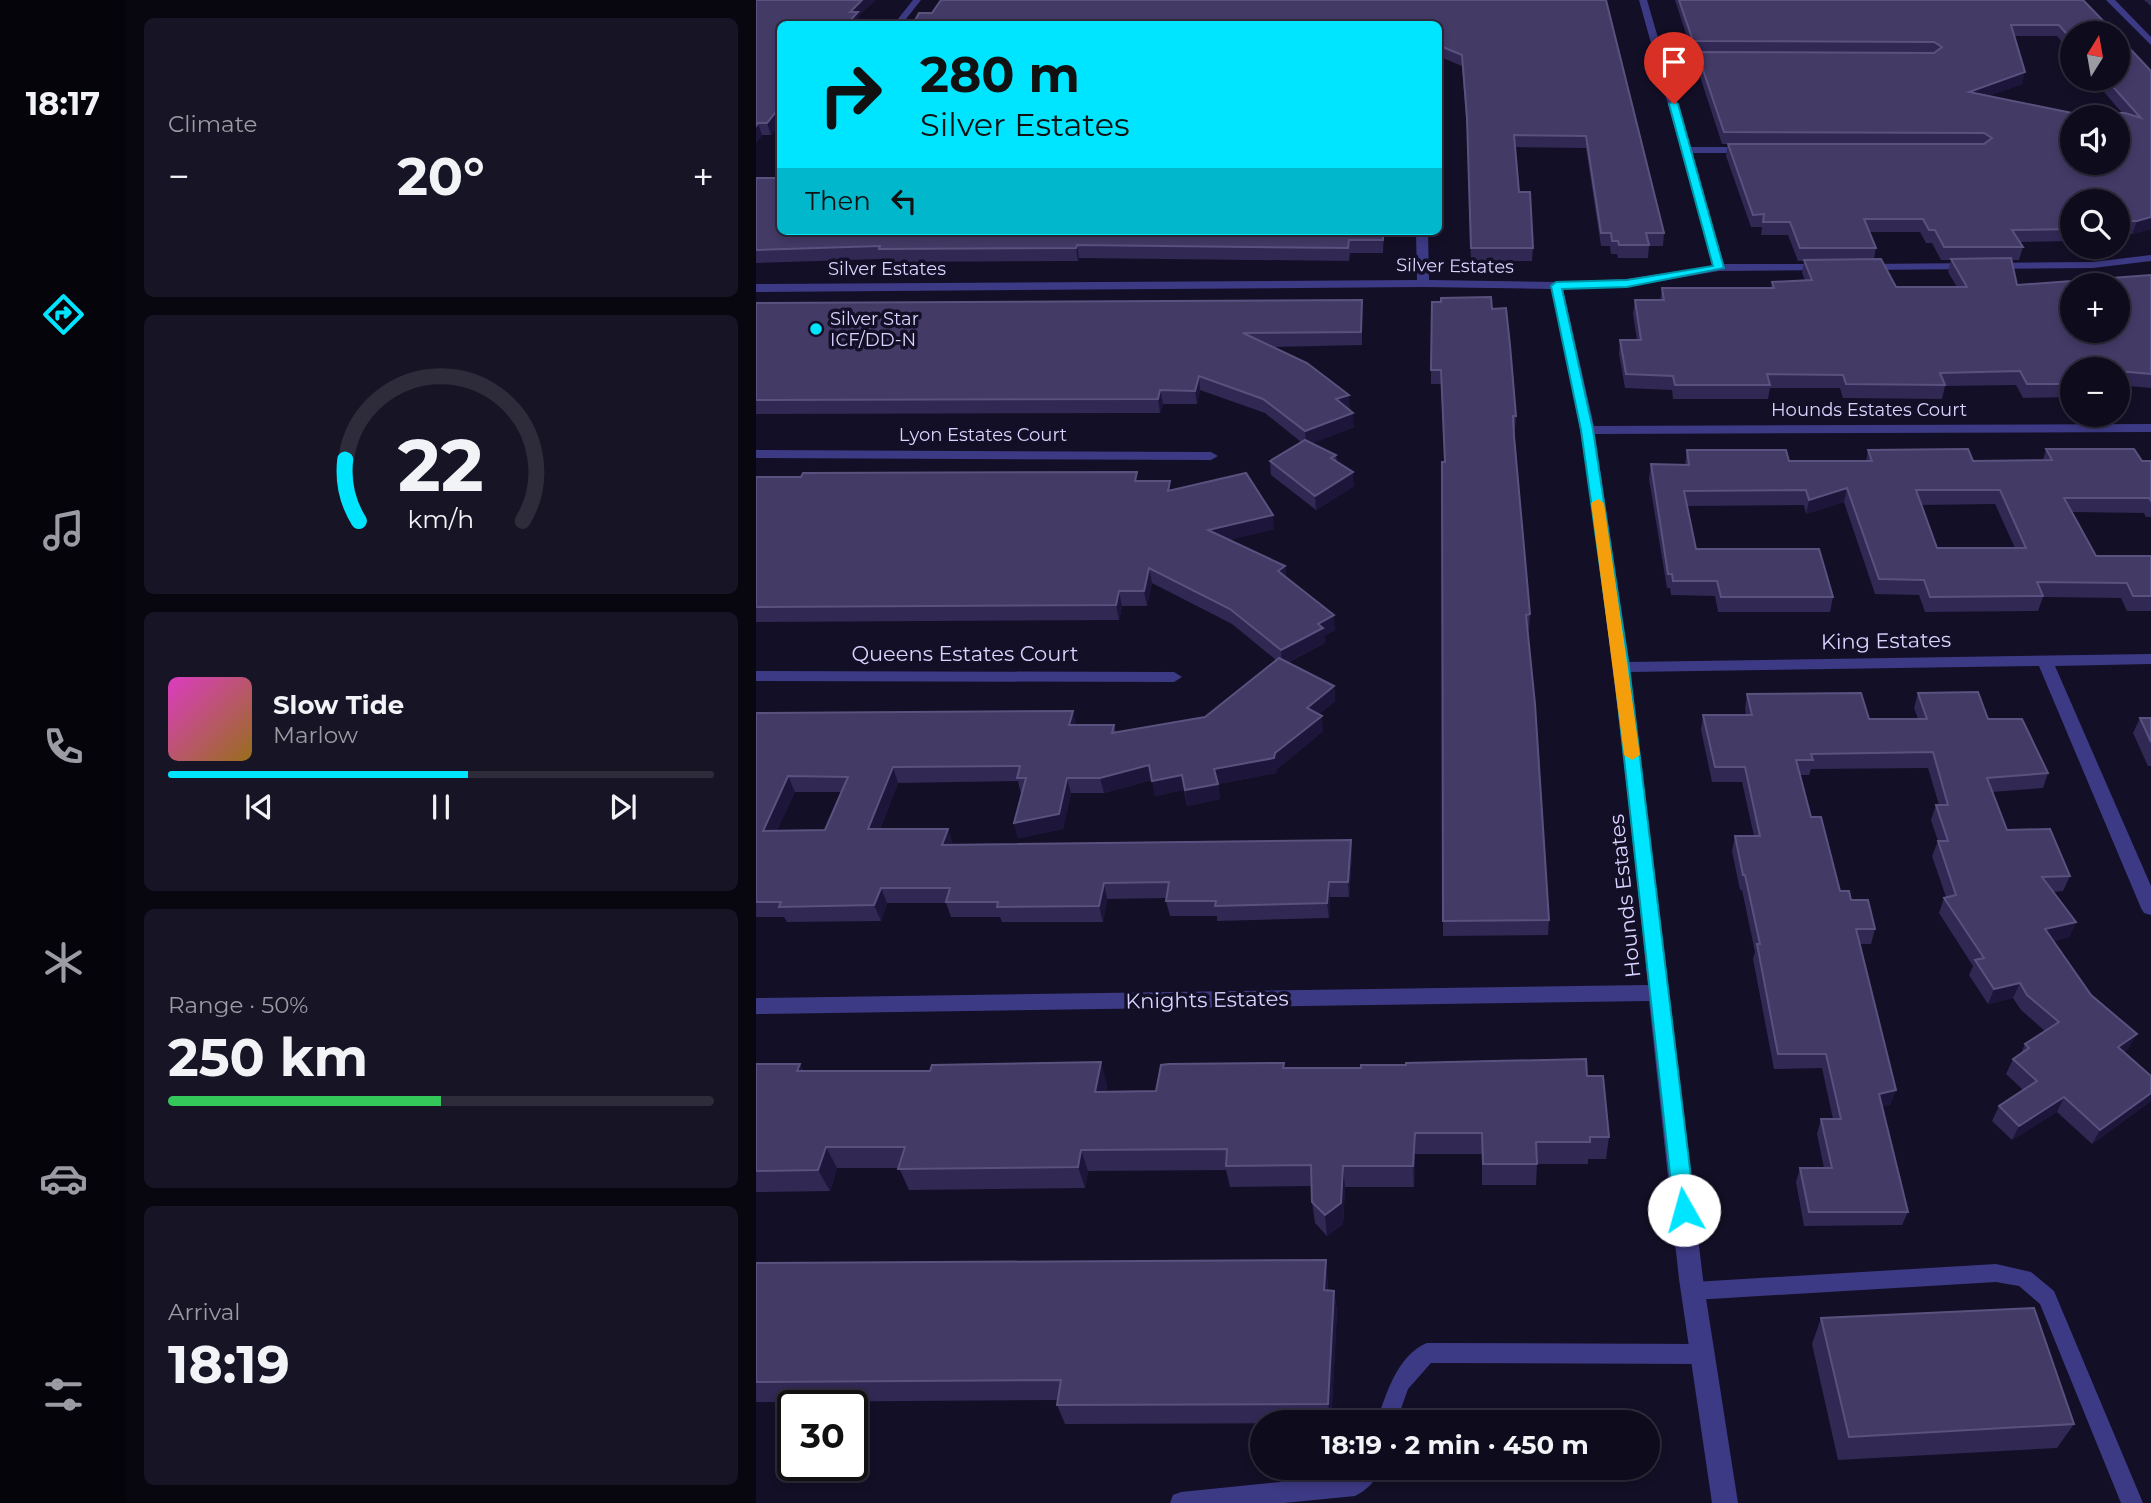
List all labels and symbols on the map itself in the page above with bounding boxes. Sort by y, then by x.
north arrow [2060,21,2130,91]
pin [1644,32,1704,104]
street label: Silver Estates [1396,254,1514,278]
street label: Silver Estates [828,258,946,280]
place label: Silver Star ICF/DD-N [830,308,919,351]
marker: Silver Star ICF/DD-N [808,321,824,337]
street label: Hounds Estates Court [1771,399,1967,421]
street label: Lyon Estates Court [899,424,1067,446]
street label: King Estates [1821,627,1951,654]
street label: Queens Estates Court [851,641,1079,666]
street label: Hounds Estates [1603,813,1646,979]
street label: Knights Estates [1125,986,1289,1013]
position arrow [1647,1173,1721,1247]
speed limit sign: 30 [777,1390,868,1481]

